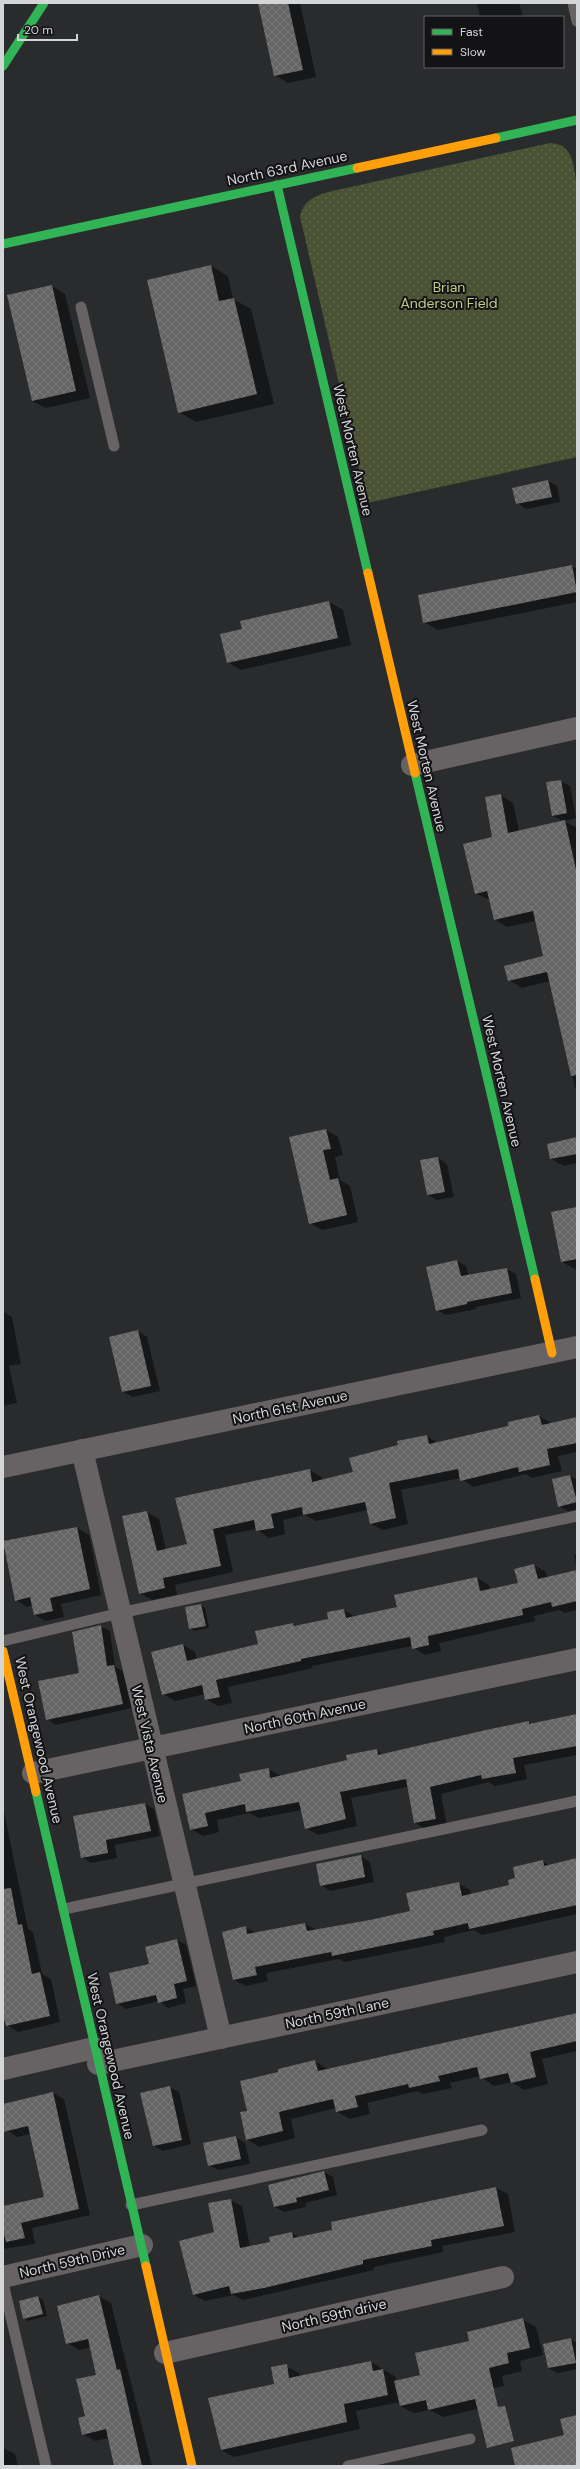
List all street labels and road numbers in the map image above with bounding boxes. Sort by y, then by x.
street label: North 63rd Avenue [225,146,349,190]
street label: West Morten Avenue [329,382,377,518]
street label: West Morten Avenue [403,698,451,834]
street label: West Morten Avenue [478,1013,526,1149]
street label: North 61st Avenue [231,1386,349,1428]
street label: West Orangewood Avenue [11,1655,67,1825]
street label: West Vista Avenue [128,1683,172,1805]
street label: North 60th Avenue [243,1694,367,1738]
street label: West Orangewood Avenue [83,1971,139,2141]
street label: North 59th Lane [283,1993,391,2033]
street label: North 59th Drive [17,2240,127,2282]
street label: North 59th drive [280,2294,388,2336]

